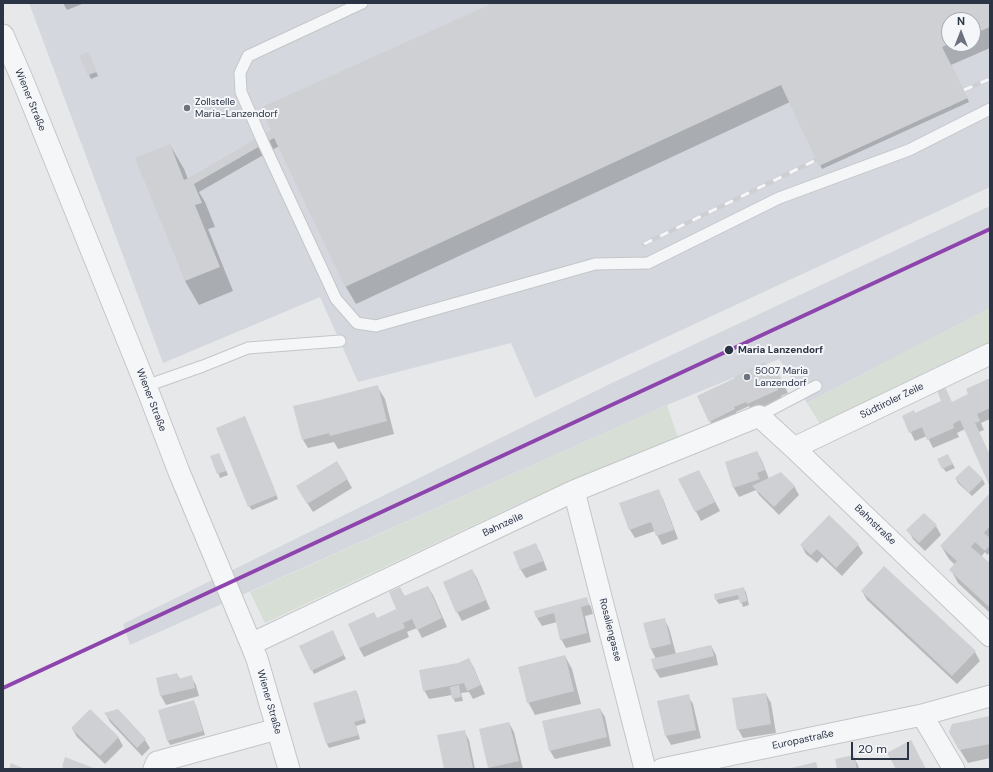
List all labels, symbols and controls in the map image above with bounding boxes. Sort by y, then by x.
north arrow [941,12,981,52]
text: N [957,14,965,28]
street label: Wiener Straße [12,67,48,133]
place label: Zollstelle Maria-Lanzendorf [195,96,278,120]
marker: Zollstelle Maria-Lanzendorf [182,103,192,113]
marker: Maria Lanzendorf [723,344,735,356]
place label: Maria Lanzendorf [738,344,823,356]
place label: 5007 Maria Lanzendorf [755,365,808,388]
street label: Wiener Straße [133,367,169,433]
marker: 5007 Maria Lanzendorf [742,372,752,382]
street label: Südtiroler Zeile [858,380,926,422]
street label: Bahnstraße [852,502,898,548]
street label: Bahnzeile [481,510,525,540]
street label: Rosaliengasse [596,597,624,663]
street label: Wiener Straße [254,668,284,736]
street label: Europastraße [771,728,835,752]
scale bar [853,734,911,760]
text: 20 m [858,741,887,757]

